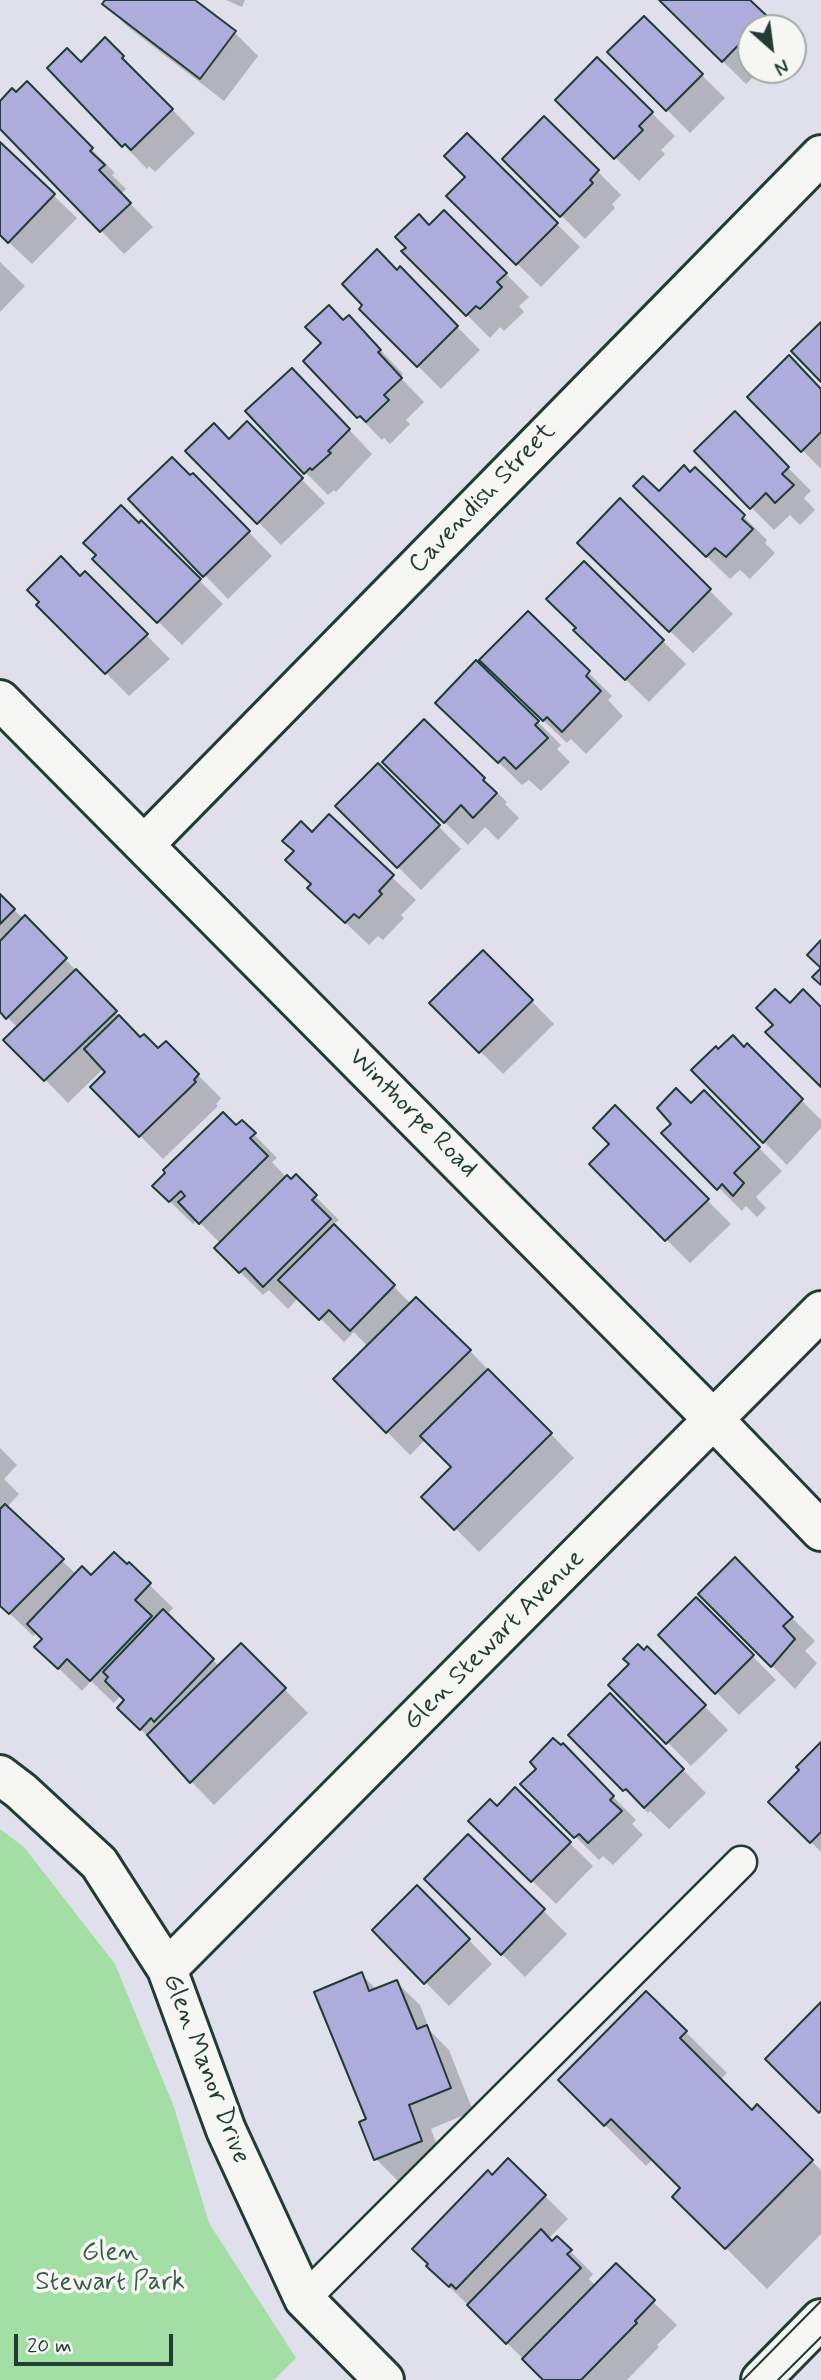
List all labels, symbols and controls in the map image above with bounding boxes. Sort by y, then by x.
north arrow [737,14,807,84]
text: N [770,52,793,80]
street label: Cavendish Street [403,417,563,581]
street label: Winthorpe Road [341,1043,483,1185]
street label: Glen Stewart Avenue [398,1544,592,1738]
street label: Glen Manor Drive [154,1970,256,2168]
park label: Glen Stewart Park [35,2238,185,2300]
scale bar [18,2320,177,2364]
text: 20 m [27,2332,72,2360]

